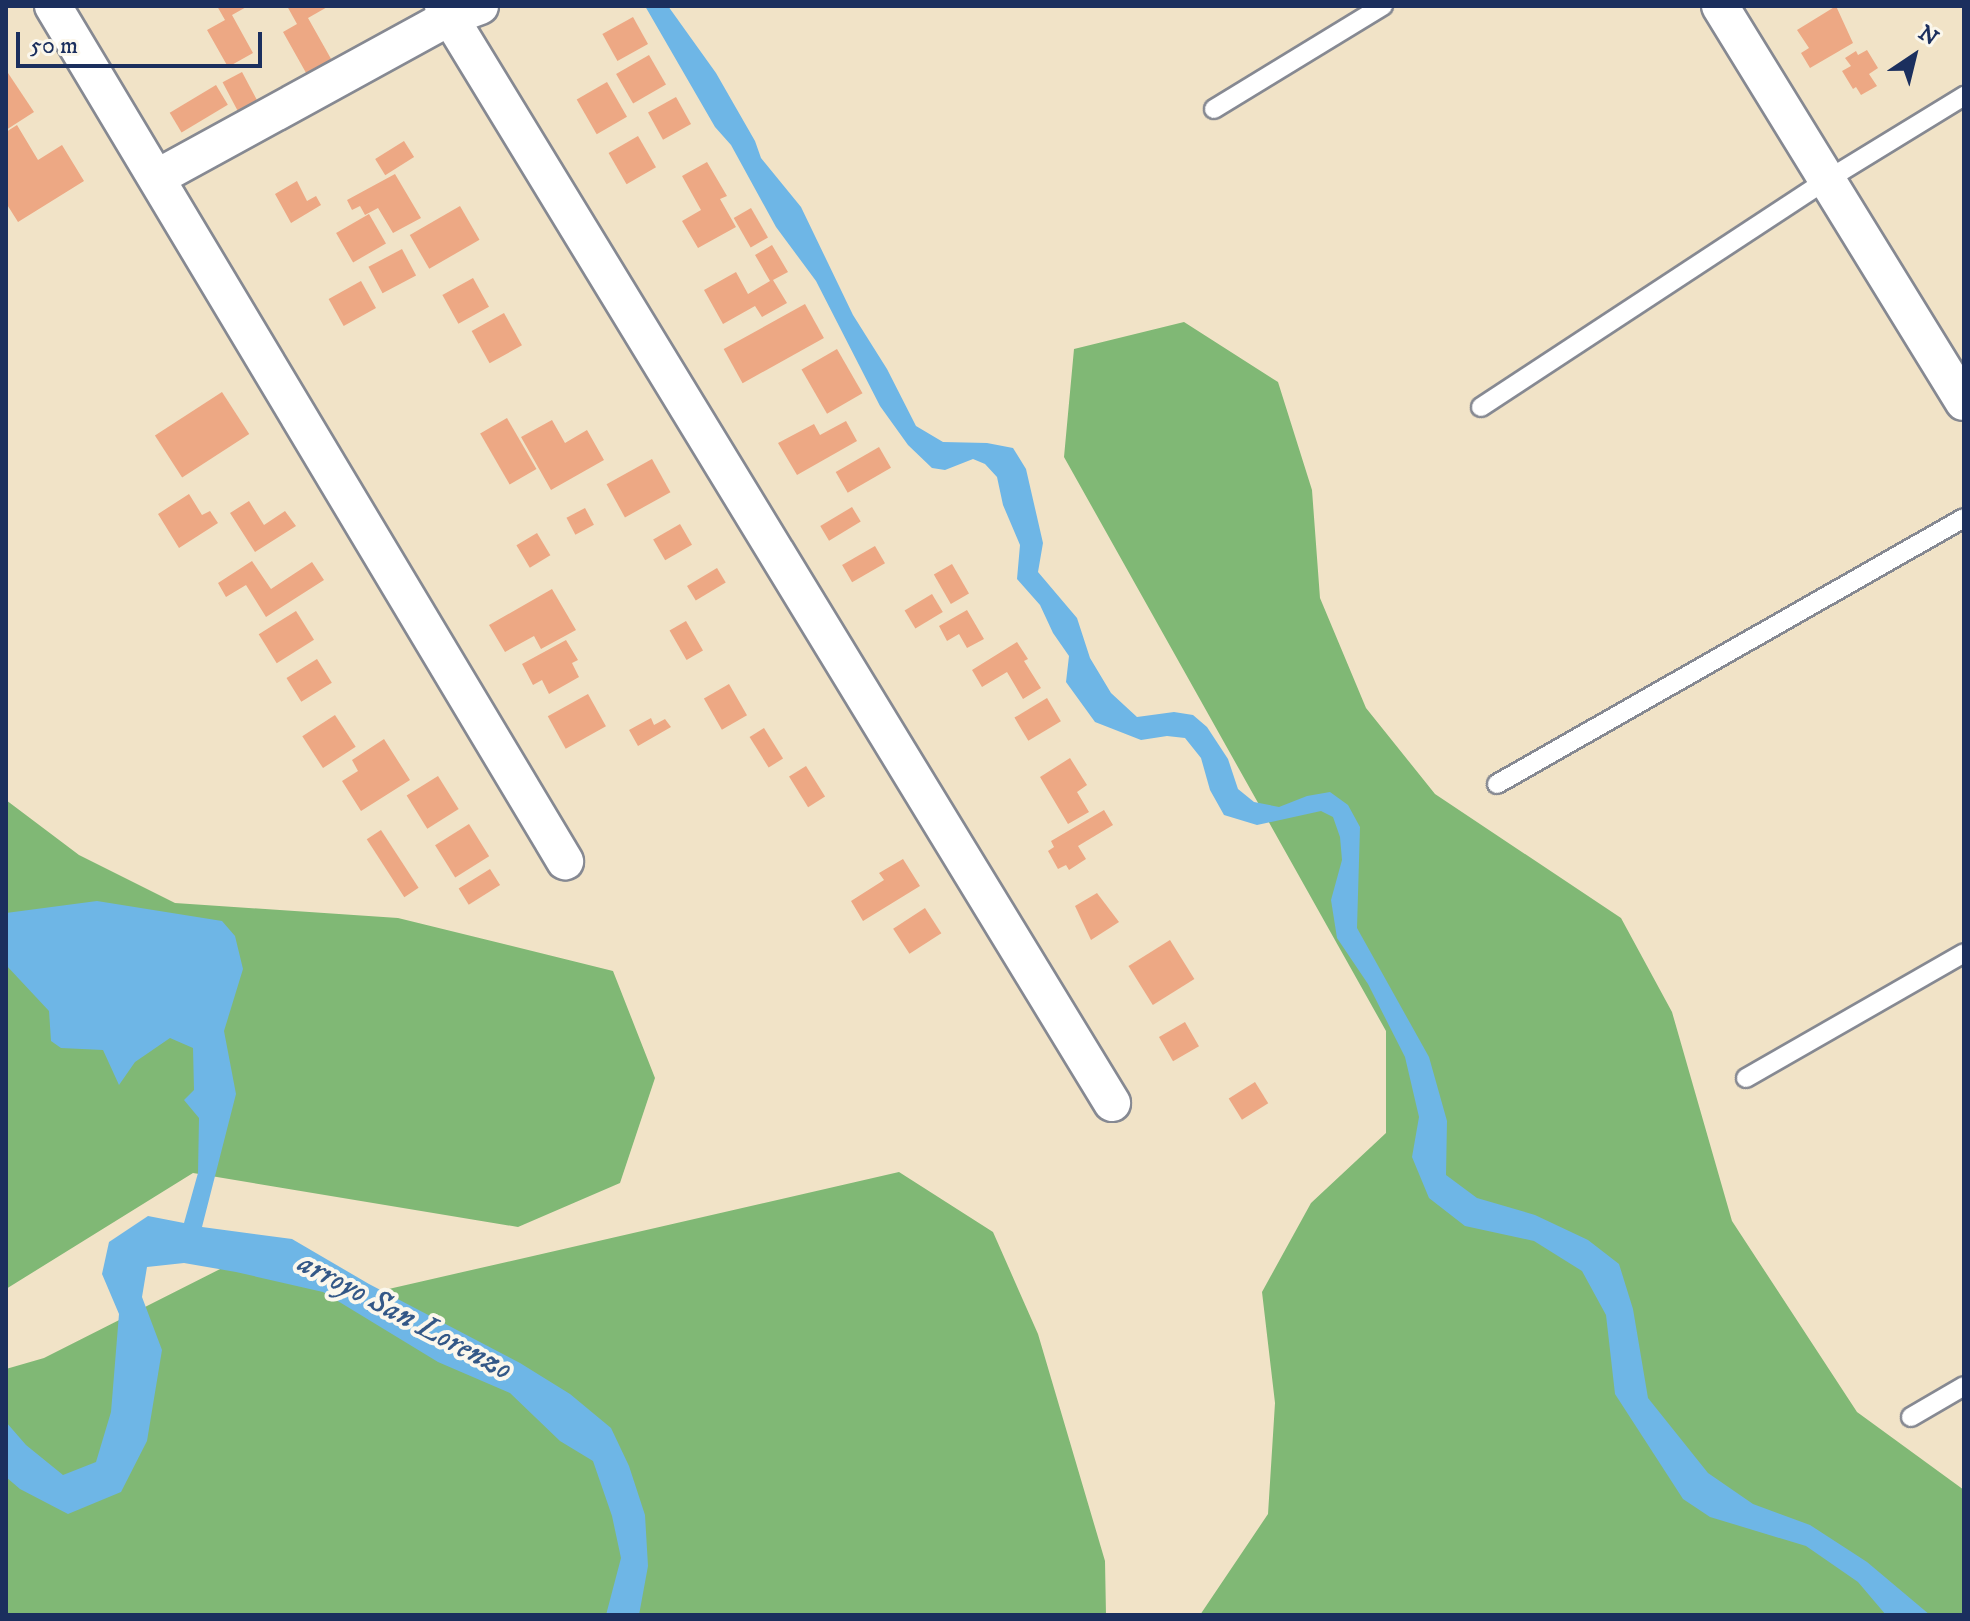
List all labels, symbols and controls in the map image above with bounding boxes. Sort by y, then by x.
scale bar [20,16,266,66]
north arrow [1874,16,1954,96]
text: N [1913,20,1943,52]
text: 50 m [30,31,78,61]
water label: arroyo San Lorenzo [291,1244,519,1390]

